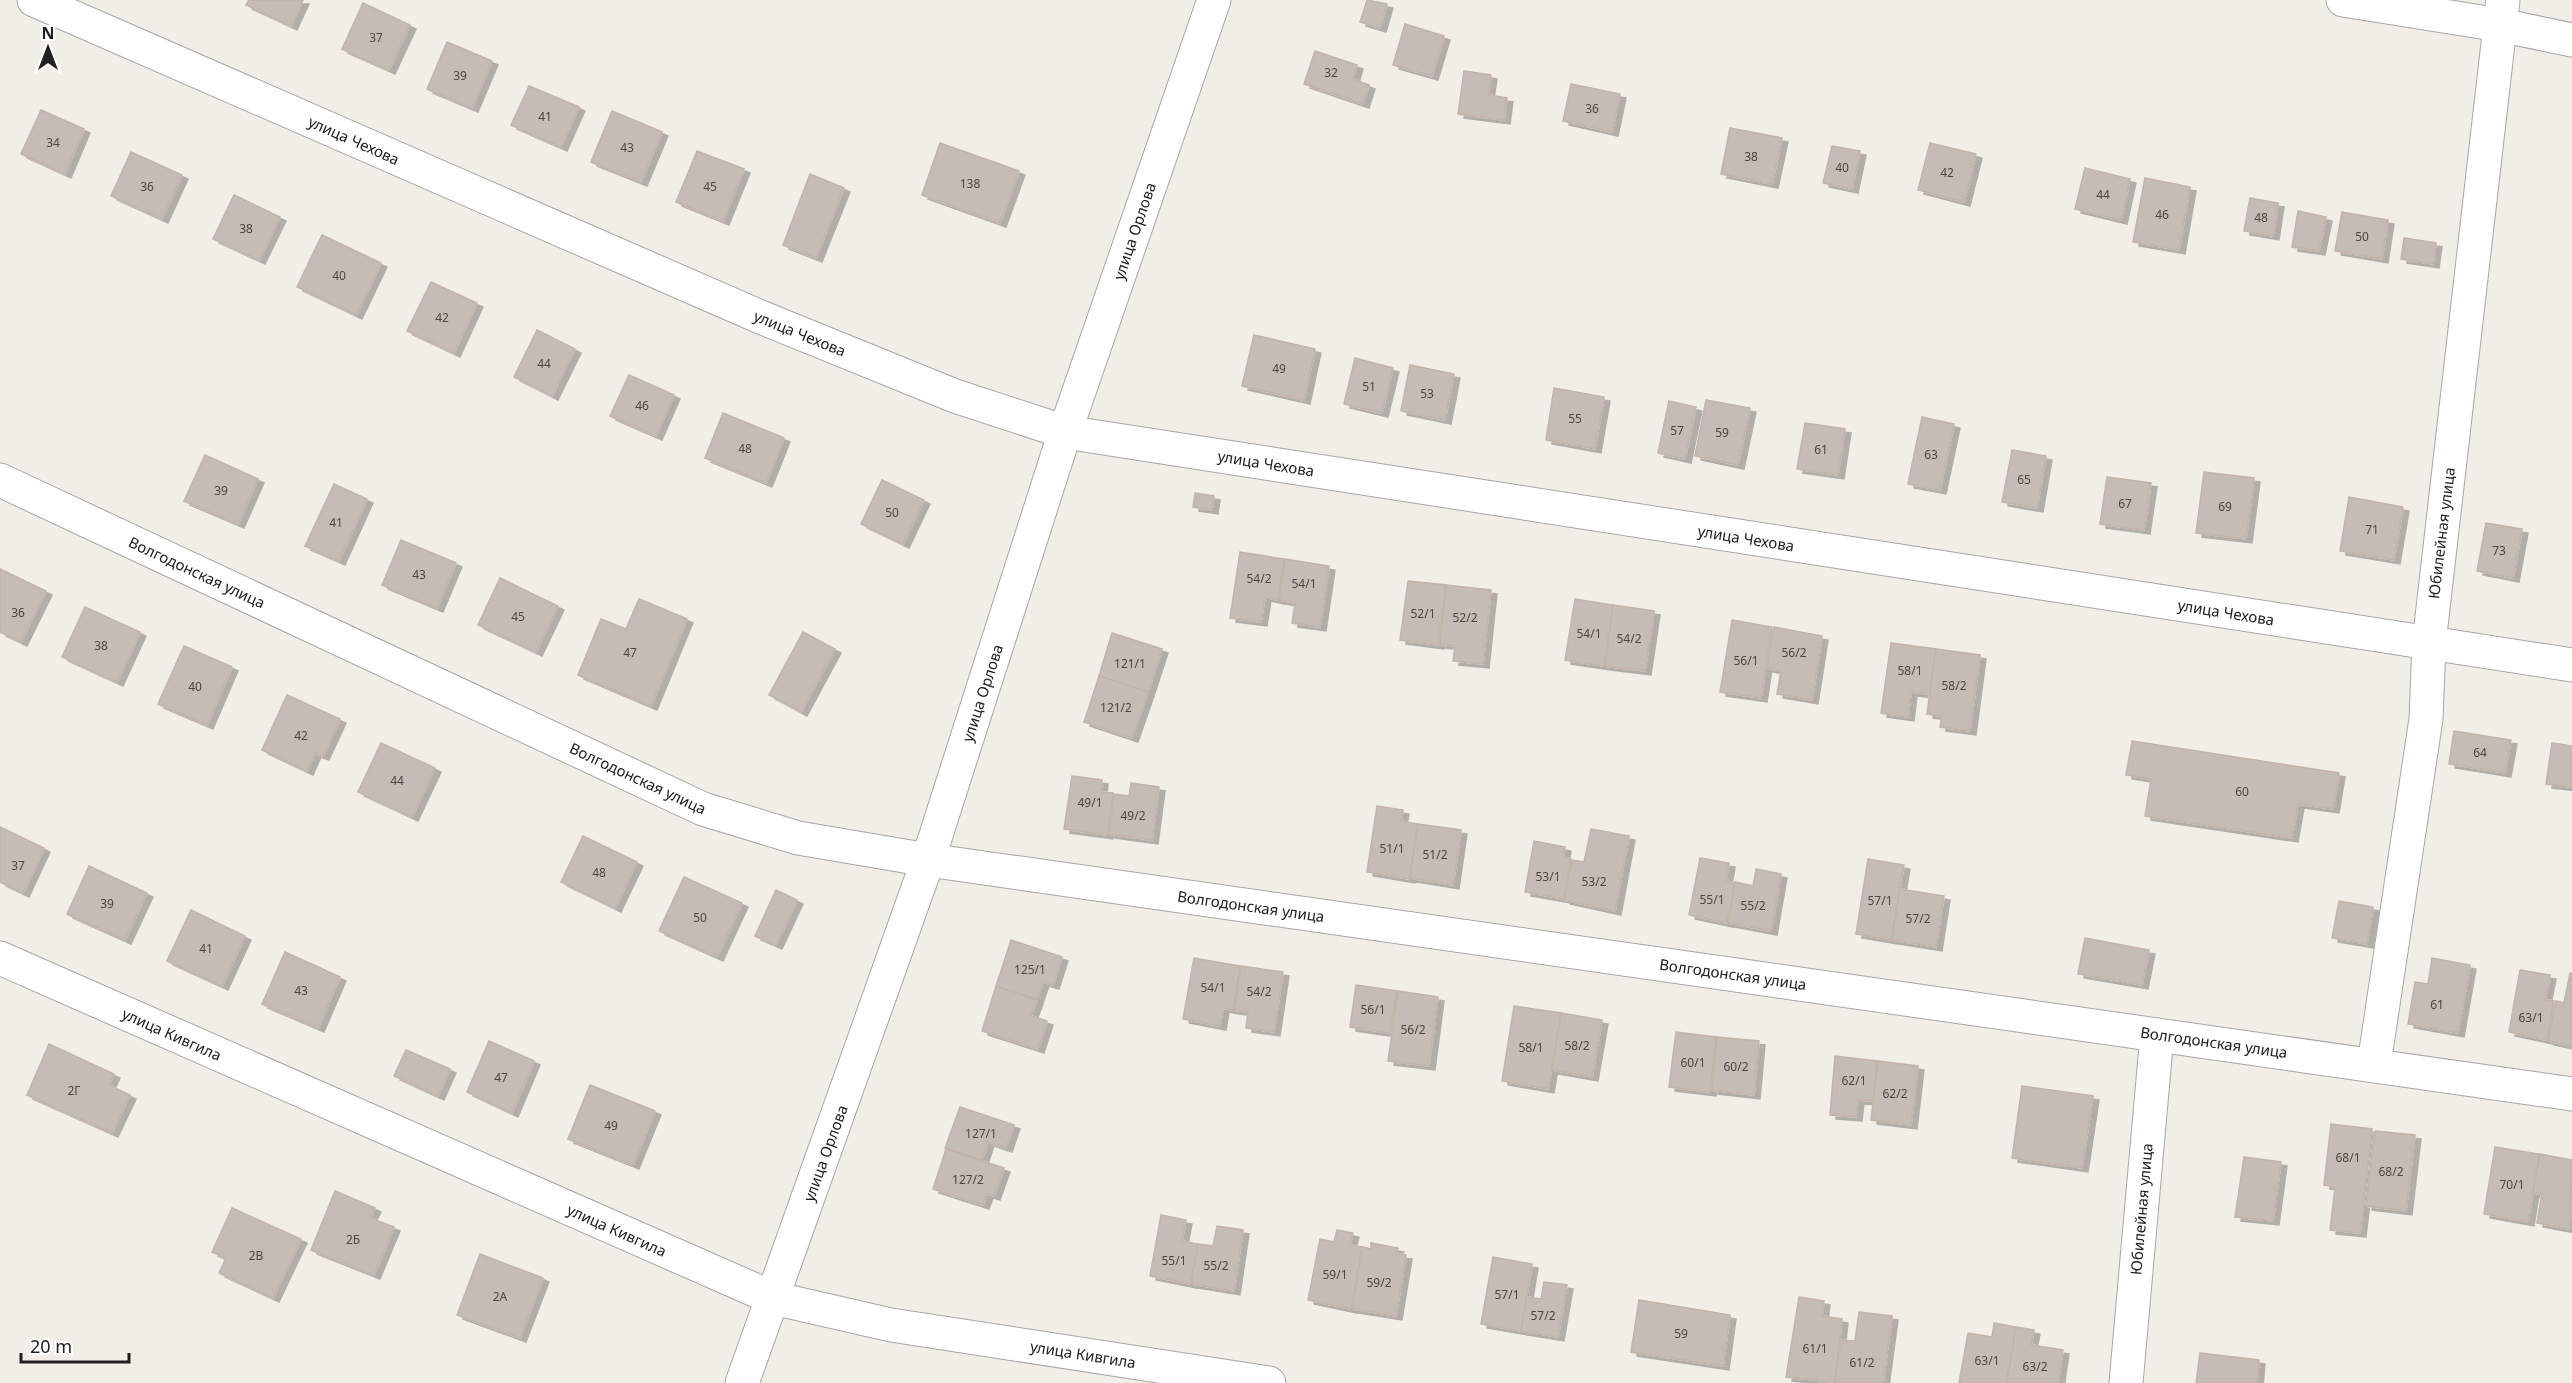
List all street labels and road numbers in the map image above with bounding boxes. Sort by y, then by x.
street label: улица Чехова [305,111,403,169]
street label: улица Орлова [1108,180,1160,282]
street label: улица Чехова [751,305,849,361]
street label: улица Чехова [1216,445,1316,481]
street label: Юбилейная улица [2423,466,2459,600]
street label: улица Чехова [1696,520,1796,556]
street label: Волгодонская улица [126,532,268,612]
street label: улица Чехова [2176,594,2276,630]
street label: улица Орлова [957,642,1007,744]
street label: Волгодонская улица [567,738,709,818]
street label: Волгодонская улица [1176,886,1326,926]
street label: Волгодонская улица [1658,954,1808,994]
street label: улица Кивгила [119,1003,225,1065]
street label: Волгодонская улица [2139,1022,2289,1062]
street label: улица Орлова [798,1102,852,1204]
street label: Юбилейная улица [2125,1142,2157,1276]
street label: улица Кивгила [564,1199,670,1261]
street label: улица Кивгила [1029,1336,1137,1372]

